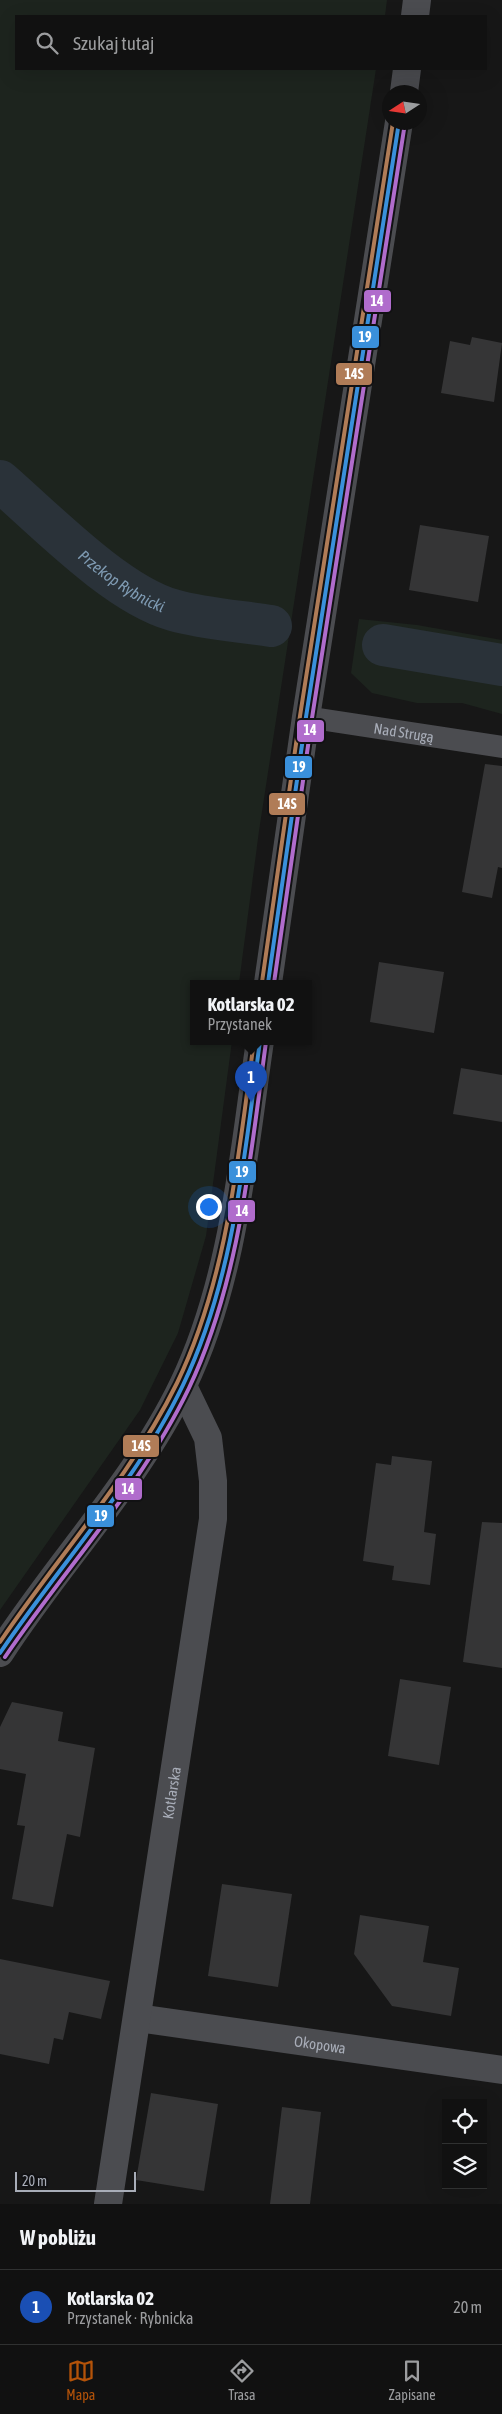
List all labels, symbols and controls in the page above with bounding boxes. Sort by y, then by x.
search box [15,15,487,70]
icon: search [33,29,61,57]
text: Szukaj tutaj [73,32,155,54]
north arrow [382,85,427,130]
line badge: 14 [363,289,392,313]
text: 14 [370,293,384,309]
line badge: 19 [351,325,380,349]
text: 19 [358,329,372,345]
line badge: 14S [335,362,373,386]
text: 14S [344,366,364,382]
water label: Przekop Rybnicki [75,546,167,615]
line badge: 14 [296,719,325,743]
street label: Nad Strugą [373,719,435,745]
text: 14 [303,722,317,738]
line badge: 19 [284,755,313,779]
text: 19 [292,759,306,775]
line badge: 14S [268,792,306,816]
text: 14S [277,796,297,812]
popup [190,980,312,1045]
text: Kotlarska 02 [207,993,295,1015]
text: Przystanek [207,1015,272,1033]
pin: 1 [235,1061,267,1102]
line badge: 19 [228,1160,257,1184]
text: 19 [235,1164,249,1180]
your location [196,1194,222,1220]
line badge: 14 [227,1199,256,1223]
text: 14 [235,1203,249,1219]
line badge: 14S [122,1434,160,1458]
text: 14S [131,1438,151,1454]
line badge: 14 [114,1477,143,1501]
text: 14 [121,1481,135,1497]
line badge: 19 [86,1504,115,1528]
text: 19 [94,1508,108,1524]
street label: Kotlarska [159,1765,183,1820]
street label: Okopowa [293,2032,347,2056]
map controls [442,2099,487,2189]
button: locate [442,2099,487,2144]
button: layers [442,2144,487,2189]
scale bar [15,2169,136,2192]
text: 20 m [22,2173,47,2189]
text: W pobliżu [20,2225,96,2249]
text: Kotlarska 02 [67,2287,154,2309]
text: 1 [32,2298,40,2316]
text: 20 m [453,2298,482,2316]
text: Przystanek · Rybnicka [67,2309,194,2327]
tab: Mapa [66,2357,95,2403]
tab: Trasa [228,2357,256,2403]
tab: Zapisane [388,2357,436,2403]

